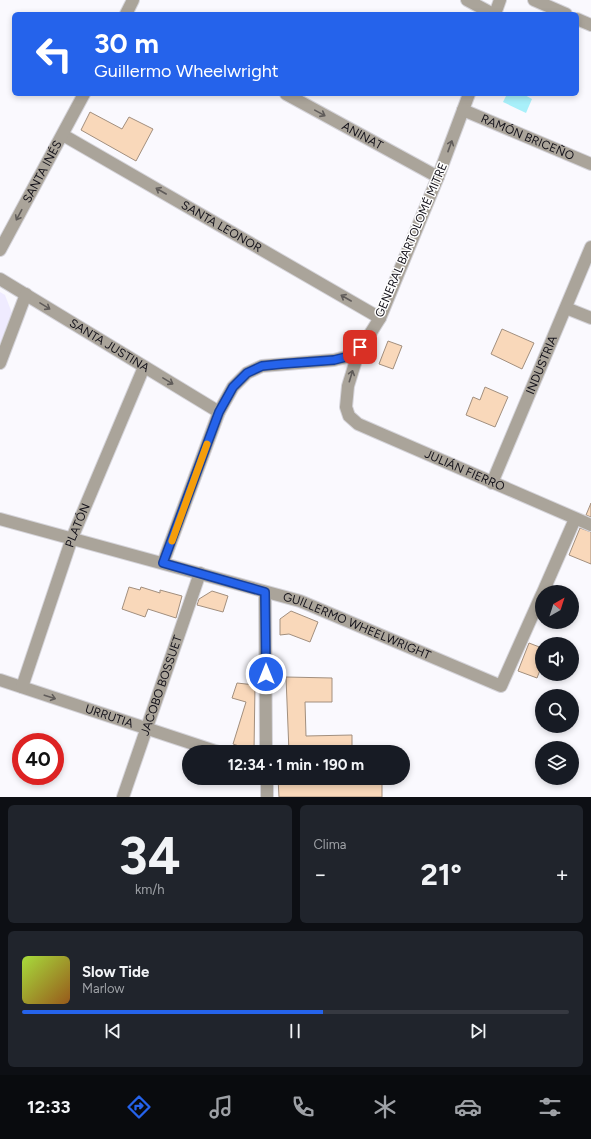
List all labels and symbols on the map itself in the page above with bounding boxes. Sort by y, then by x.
one-way arrow [314,109,326,117]
street label: RAMÓN BRICEÑO [479,111,576,163]
street label: ANINAT [339,119,386,153]
street label: SANTA INÉS [20,138,65,205]
one-way arrow [447,139,454,152]
street label: GENERAL BARTOLOMÉ MITRE [372,161,450,319]
one-way arrow [155,187,167,195]
street label: SANTA LEONOR [179,198,264,255]
one-way arrow [15,208,23,220]
one-way arrow [340,294,352,302]
one-way arrow [39,302,50,310]
street label: SANTA JUSTINA [67,316,152,375]
pin [343,330,377,364]
street label: INDUSTRIA [523,334,560,396]
one-way arrow [348,370,355,383]
one-way arrow [162,377,173,385]
street label: JULIÁN FIERRO [422,447,507,494]
street label: PLATÓN [62,501,93,549]
north arrow [535,585,579,629]
street label: GUILLERMO WHEELWRIGHT [281,590,433,663]
street label: JACOBO BOSSUET [138,633,185,737]
position arrow [245,653,287,695]
one-way arrow [44,693,56,701]
street label: URRUTIA [83,702,135,731]
speed limit sign: 40 [12,733,64,785]

